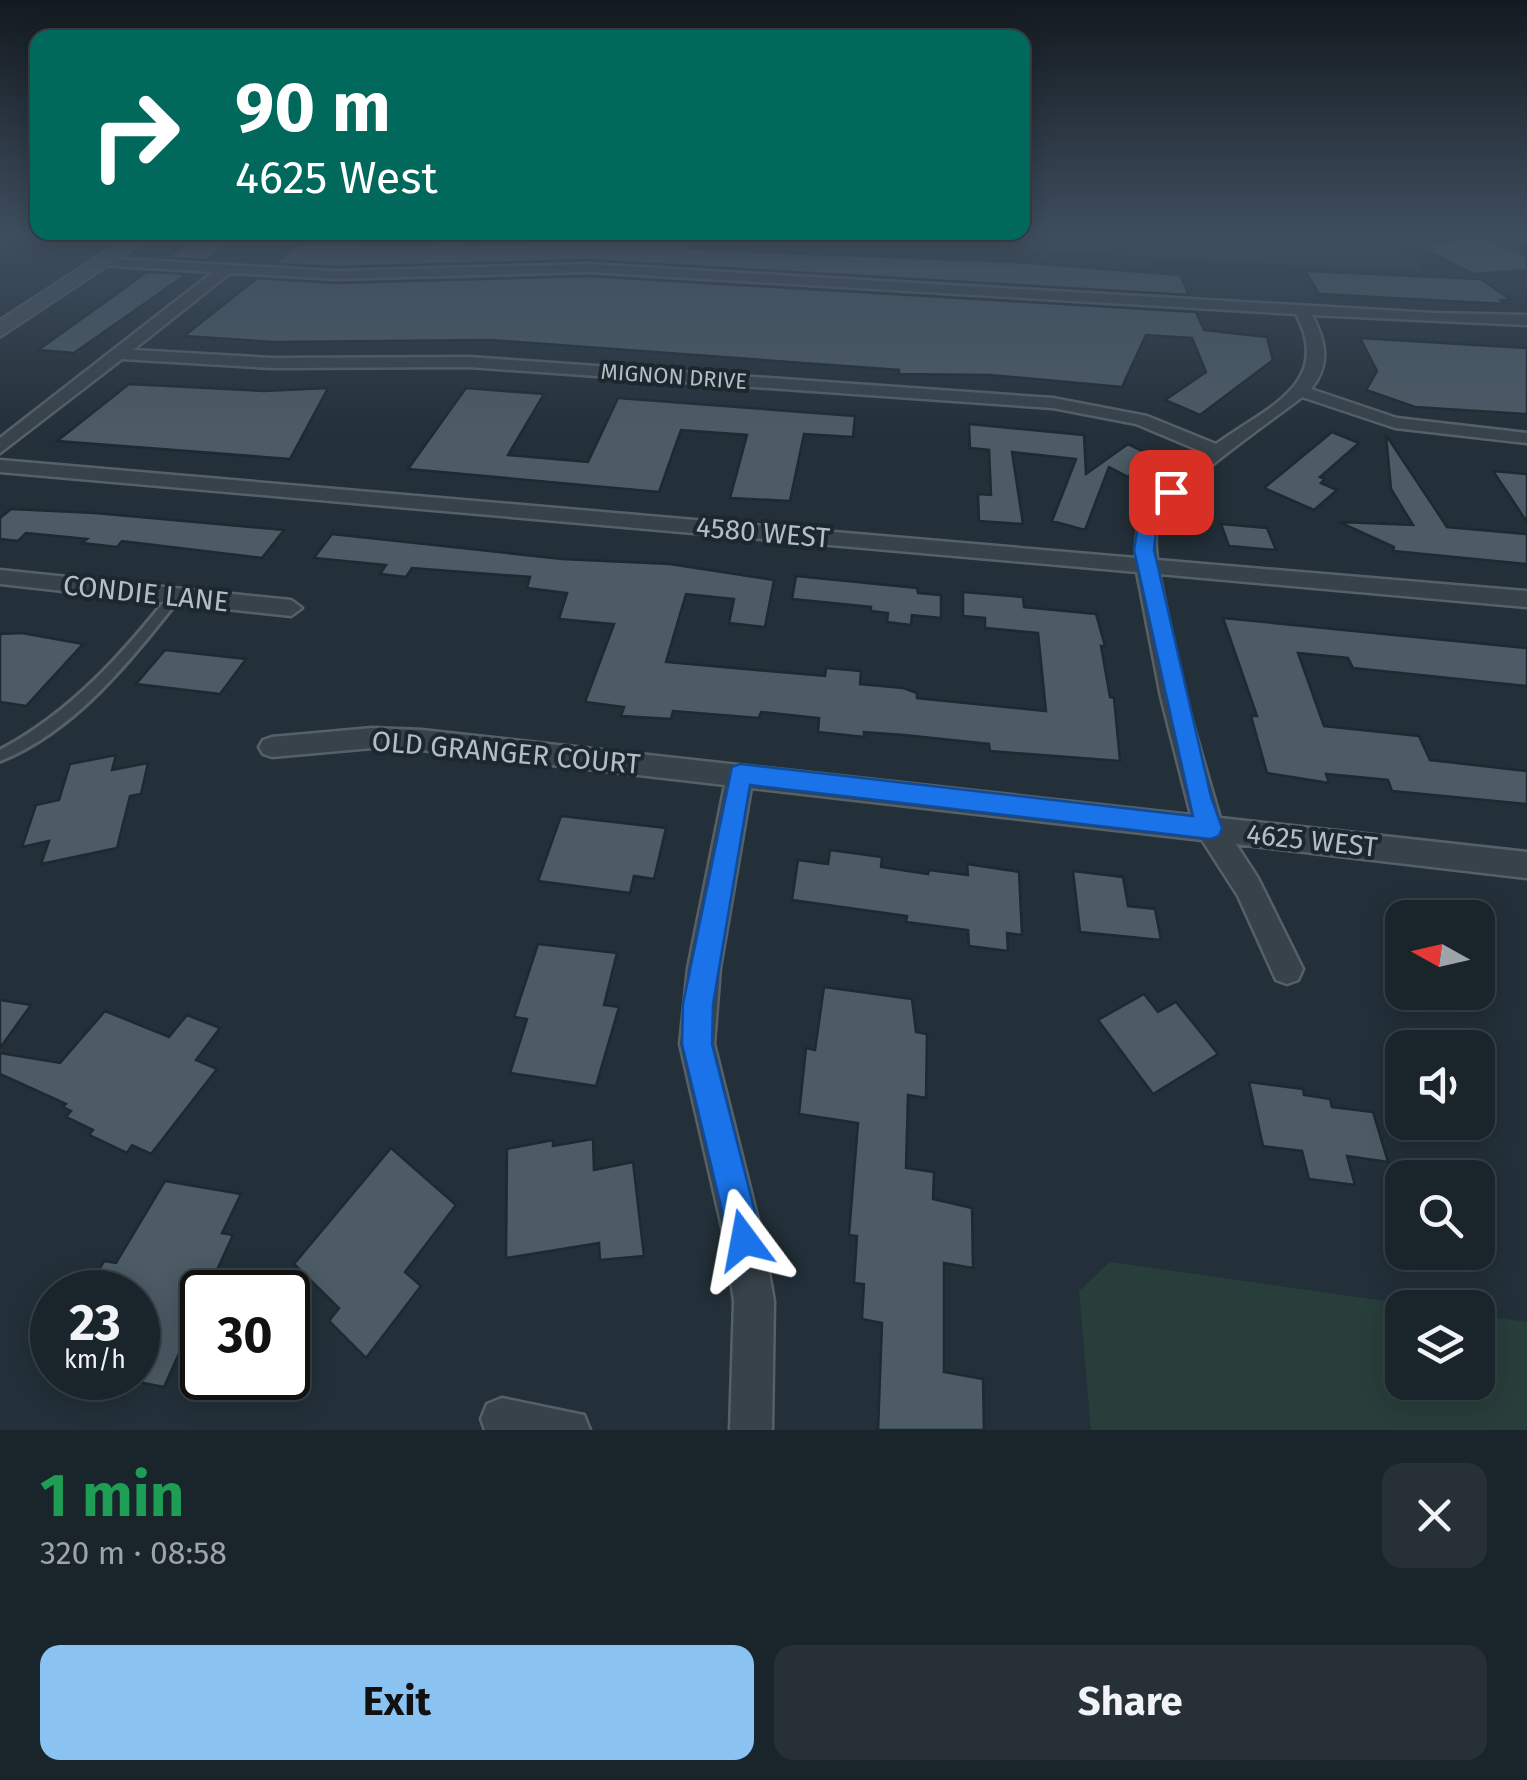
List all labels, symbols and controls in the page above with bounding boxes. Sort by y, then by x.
text: 90 m [235,66,391,150]
icon: right [70,70,200,200]
text: 4625 West [235,151,438,205]
street label: MIGNON DRIVE [600,358,748,395]
pin [1129,450,1214,535]
icon: arrive [1144,465,1199,520]
street label: 4580 WEST [695,510,832,555]
street label: CONDIE LANE [61,568,230,619]
street label: OLD GRANGER COURT [370,724,642,781]
street label: 4625 WEST [1245,817,1380,864]
north arrow [1385,900,1495,1010]
map controls [1385,900,1495,1400]
button: sound [1385,1030,1495,1140]
button: search [1385,1160,1495,1270]
position arrow [692,1188,796,1292]
speed limit sign: 30 [180,1270,310,1400]
button: layers [1385,1290,1495,1400]
text: 23 [69,1293,121,1353]
text: km/h [64,1345,126,1375]
text: 1 min [40,1460,184,1532]
button: close [1382,1463,1487,1568]
text: 320 m · 08:58 [40,1534,227,1572]
button: Exit [40,1645,754,1760]
button: Share [774,1645,1487,1760]

